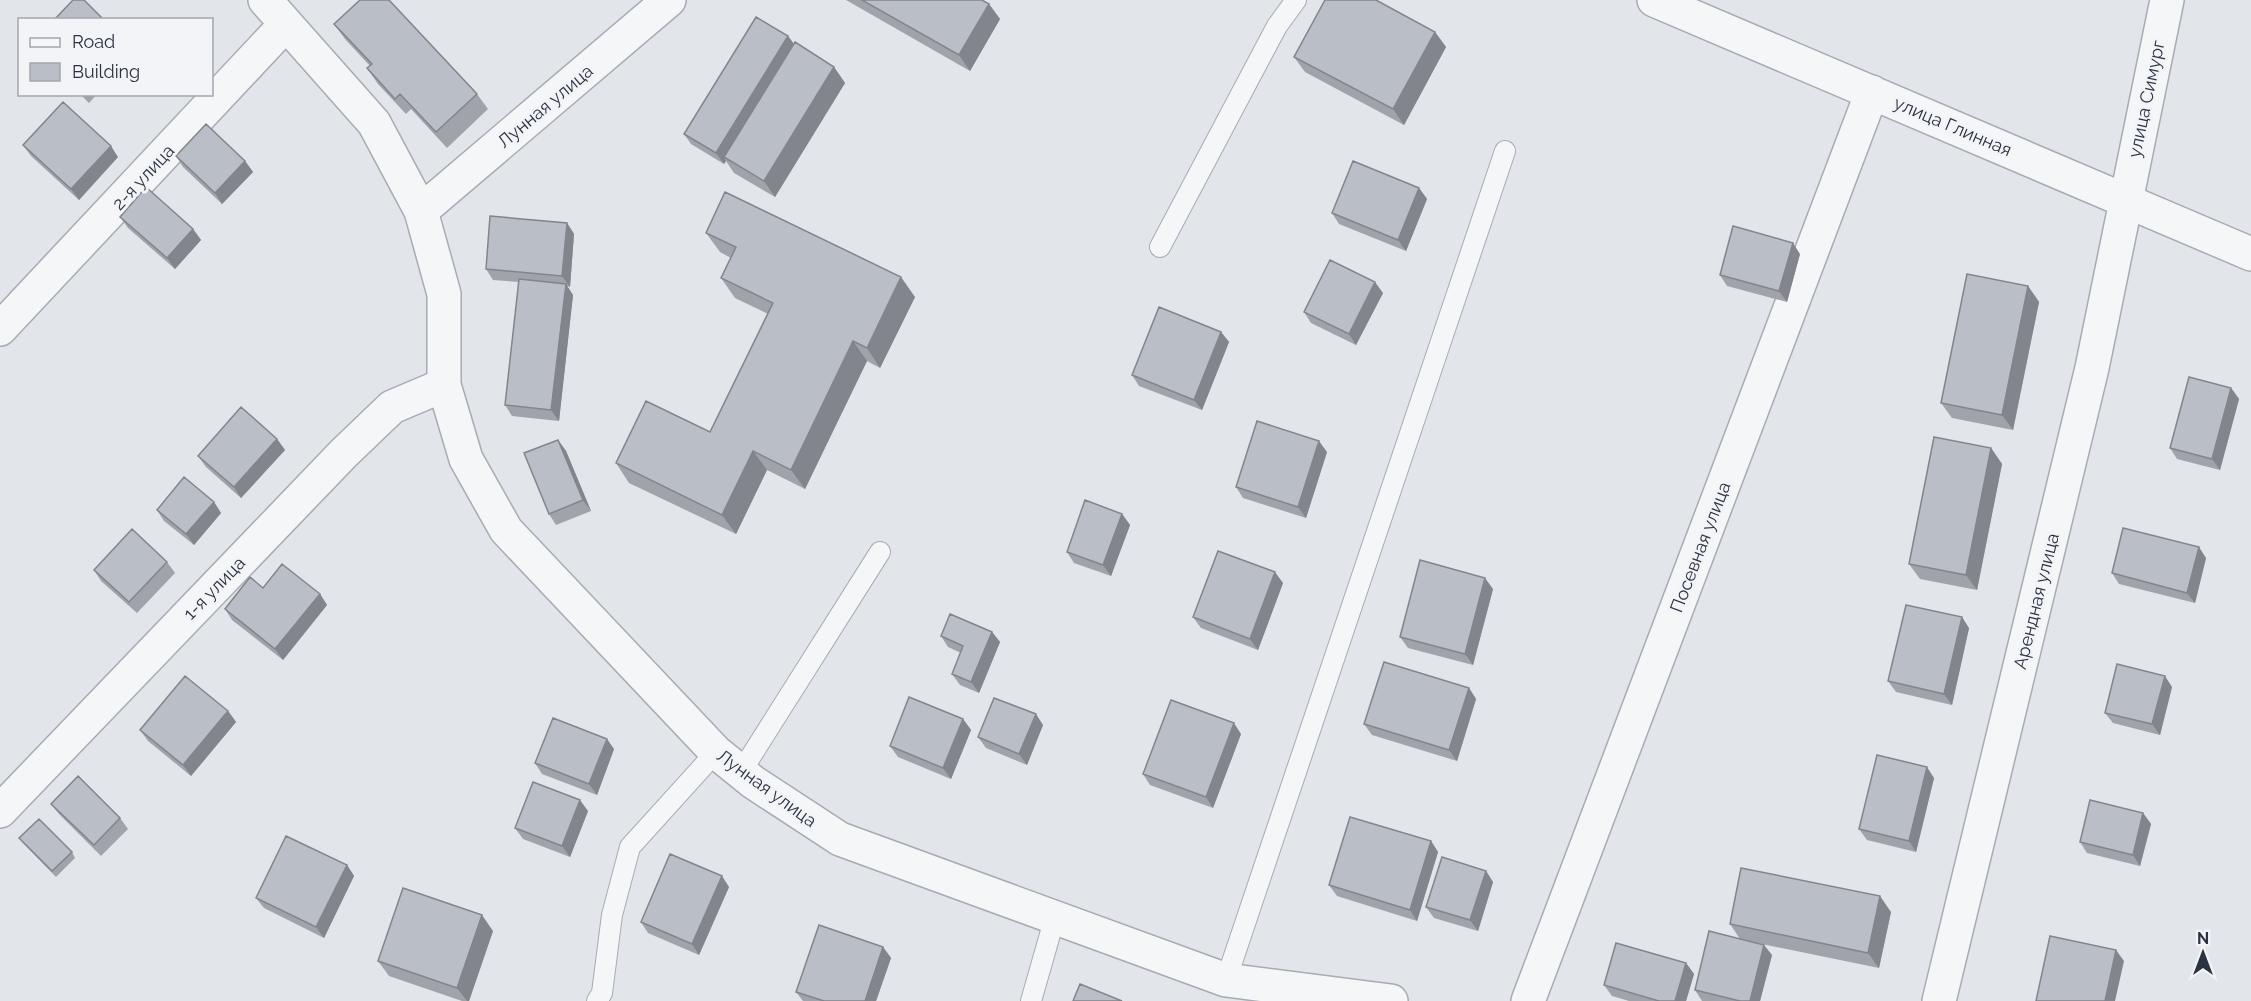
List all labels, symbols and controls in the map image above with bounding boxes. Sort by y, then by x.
legend [18,18,213,96]
text: Road [72,31,115,52]
street label: улица Симург [2123,38,2169,160]
street label: Лунная улица [493,60,597,152]
text: Building [72,61,140,82]
street label: улица Глинная [1891,92,2015,160]
street label: 2-я улица [108,140,178,214]
street label: Посевная улица [1665,479,1735,615]
street label: Арендная улица [2009,531,2063,671]
street label: 1-я улица [179,552,249,624]
street label: Лунная улица [713,745,821,831]
north arrow [2173,923,2233,983]
text: N [2197,929,2209,948]

